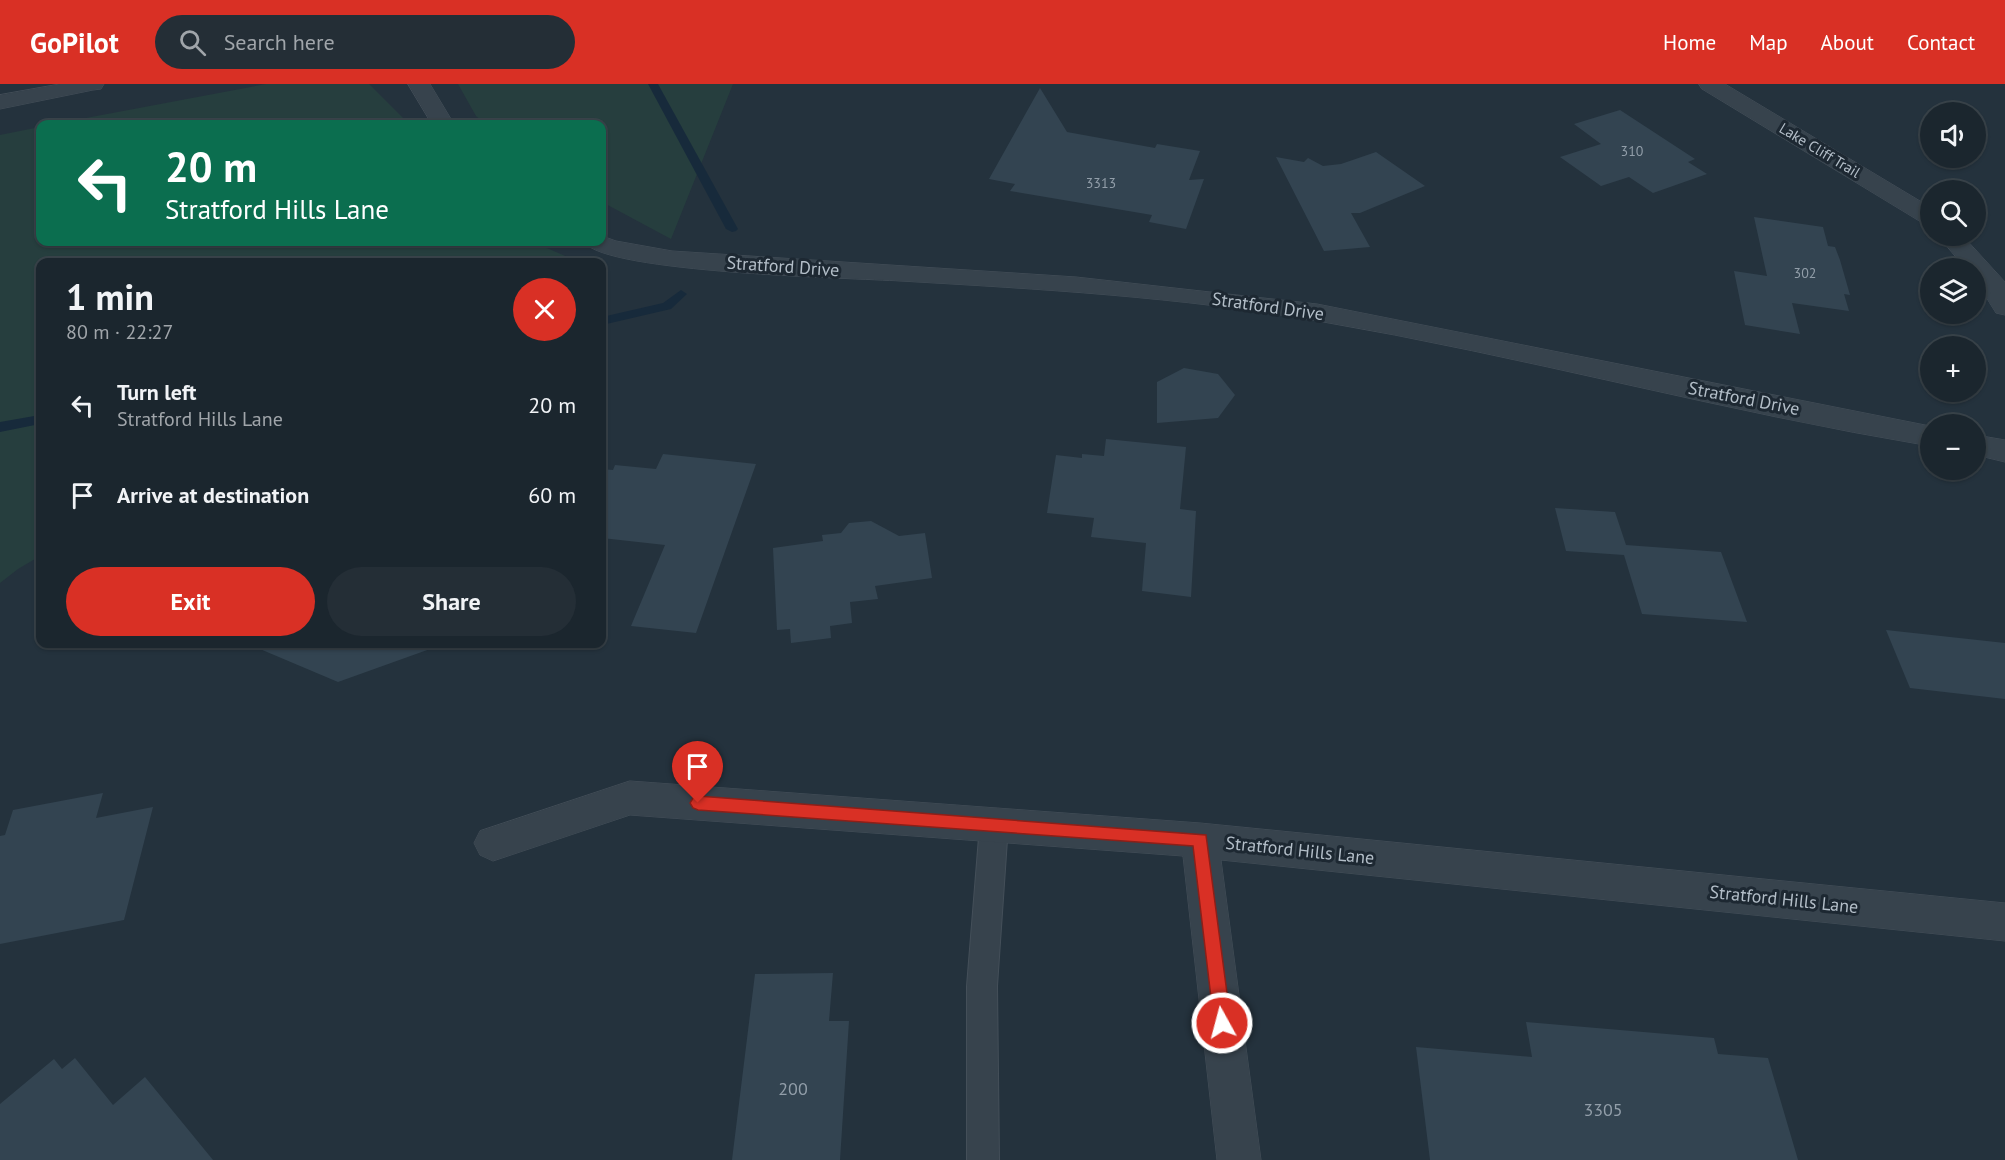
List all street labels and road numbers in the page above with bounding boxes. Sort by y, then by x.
street label: Lake Cliff Trail [1776,118,1865,182]
street label: Stratford Drive [726,251,840,281]
street label: Stratford Drive [1210,287,1326,325]
street label: Stratford Drive [1686,376,1802,420]
street label: Stratford Hills Lane [1225,831,1375,869]
street label: Stratford Hills Lane [1709,880,1859,918]

